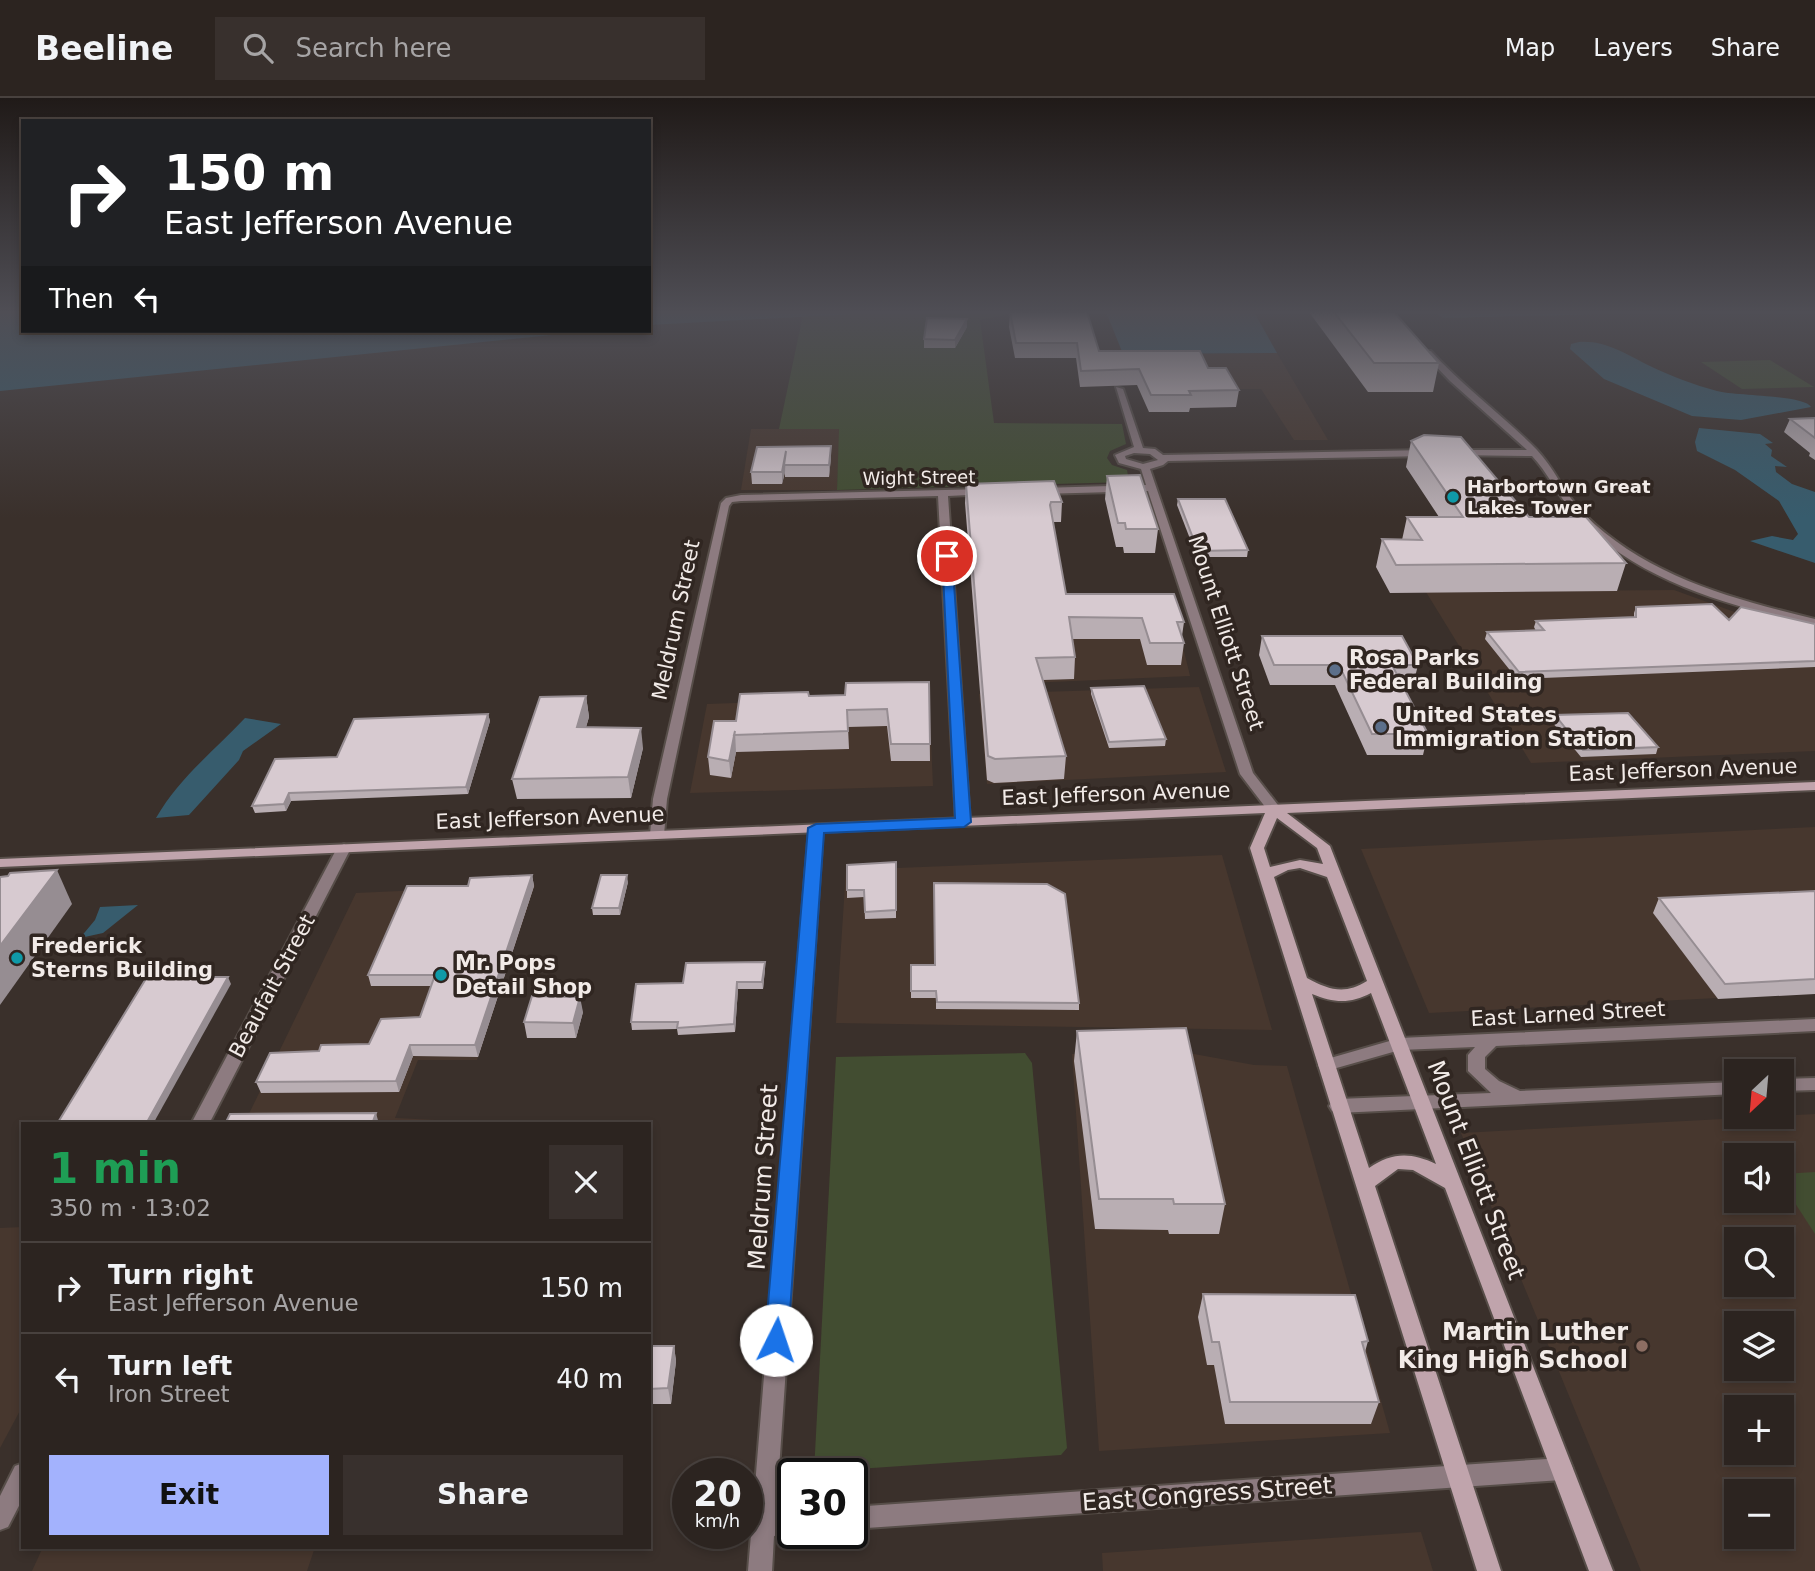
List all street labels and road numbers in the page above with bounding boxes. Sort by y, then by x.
street label: Wight Street [862,466,976,489]
street label: Mount Elliott Street [1183,533,1269,733]
street label: Meldrum Street [647,538,705,702]
street label: East Jefferson Avenue [1568,754,1798,786]
street label: East Jefferson Avenue [1001,778,1231,810]
street label: East Jefferson Avenue [435,802,665,834]
street label: Beaufait Street [224,910,320,1062]
street label: East Larned Street [1470,997,1666,1031]
street label: Mount Elliott Street [1421,1057,1531,1283]
street label: Meldrum Street [743,1083,783,1271]
street label: East Congress Street [1081,1471,1333,1517]

